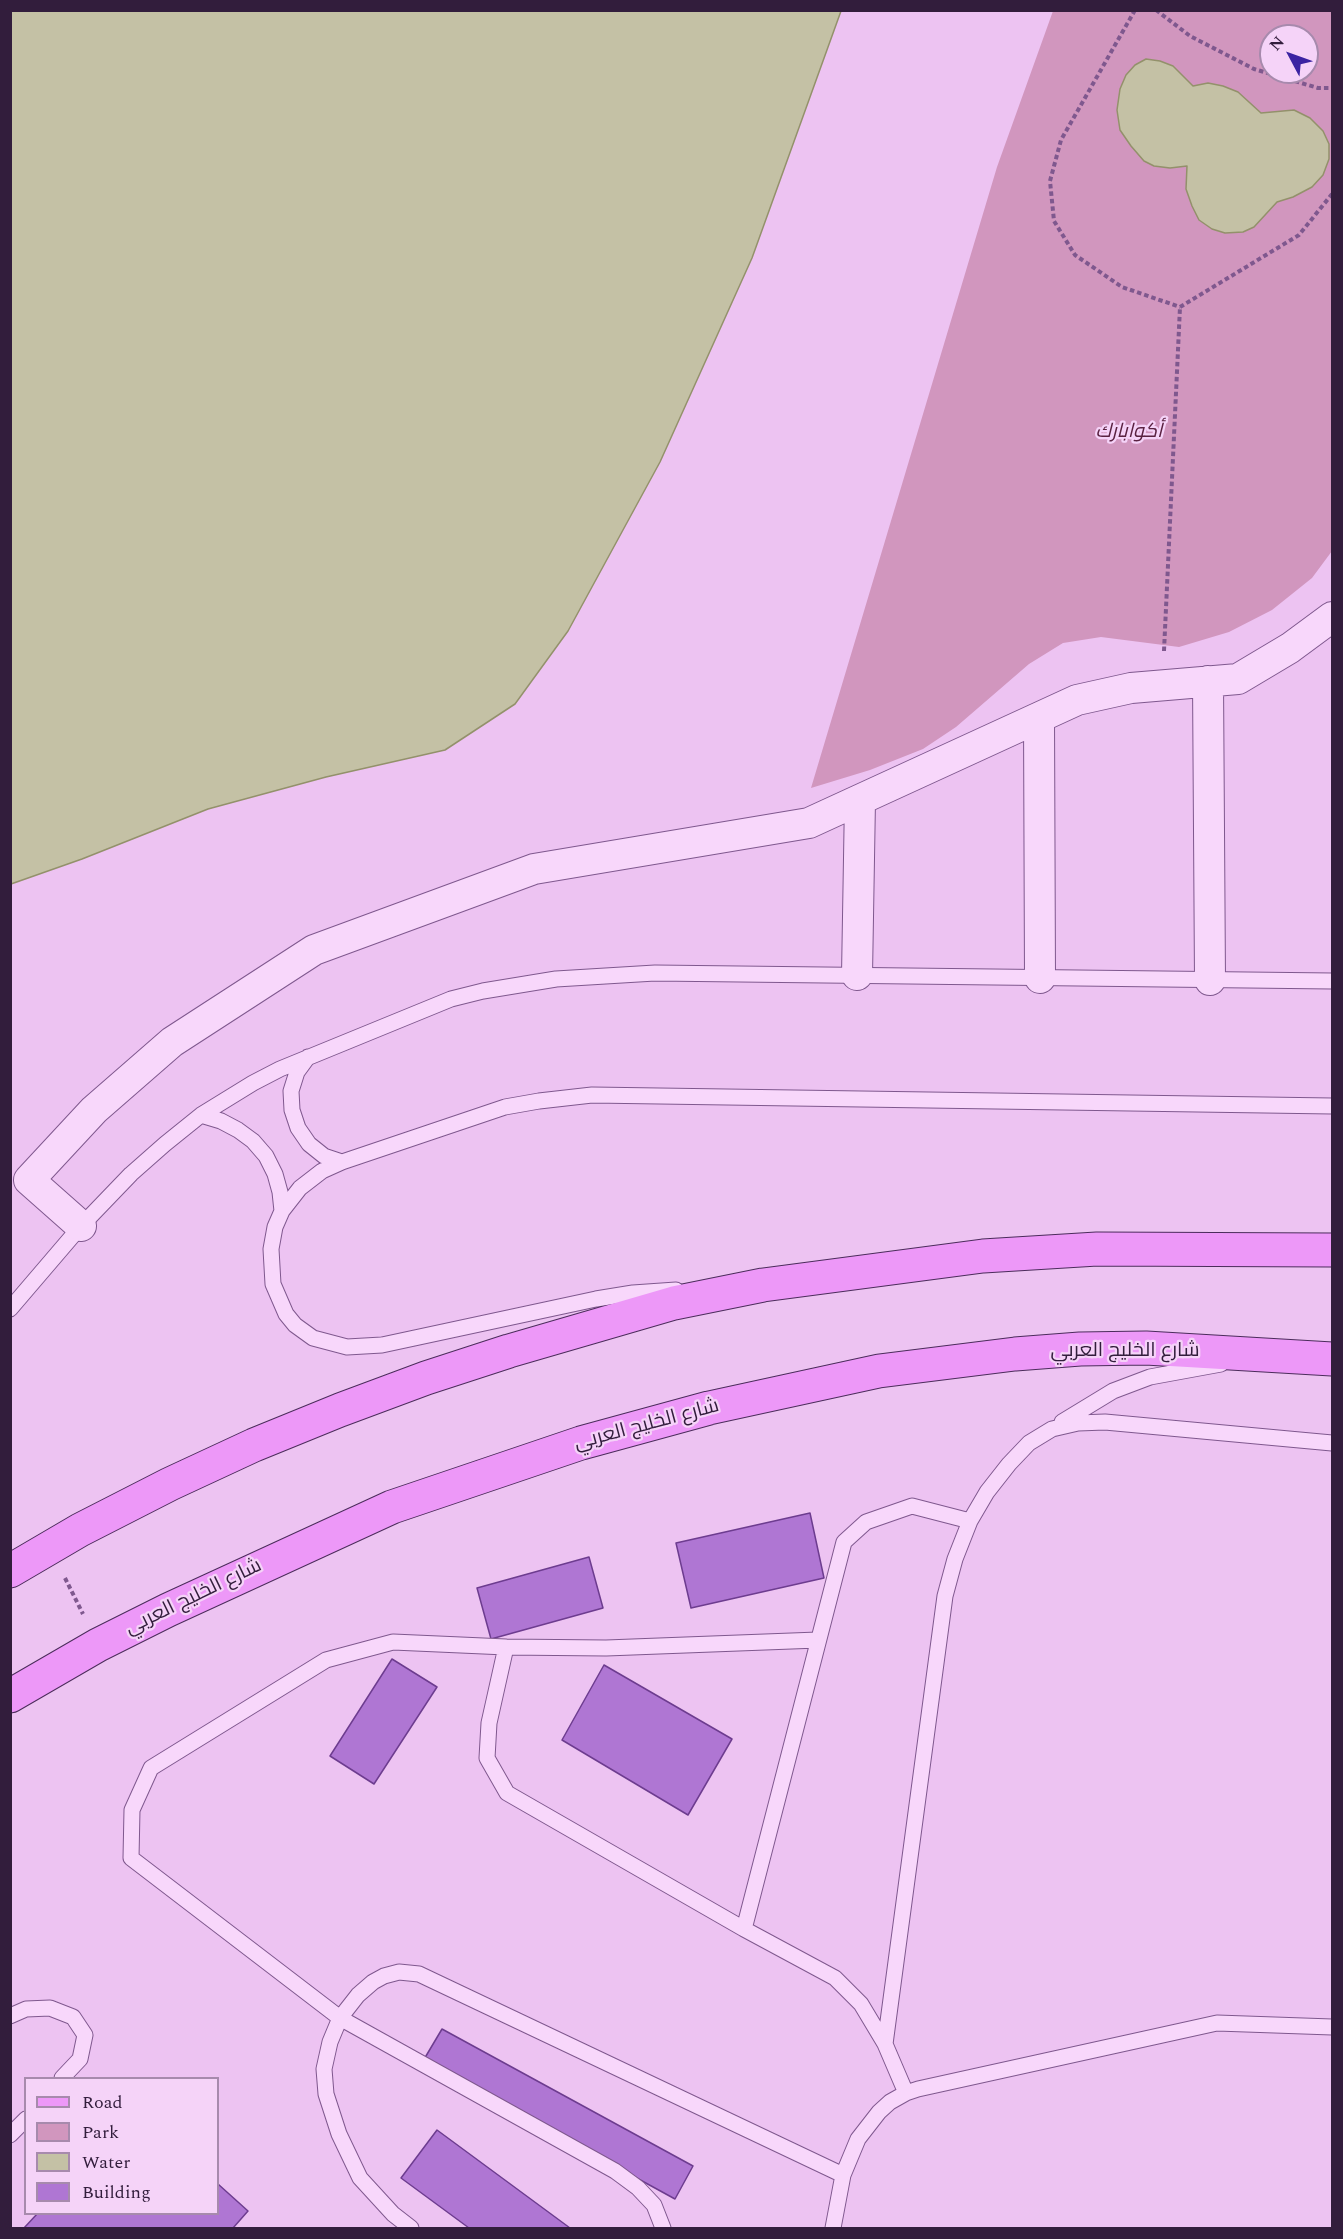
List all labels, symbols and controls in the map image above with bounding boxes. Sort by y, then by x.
north arrow [1259,24,1319,84]
text: N [1264,31,1290,56]
park label: أكوابارك [1096,421,1162,445]
street label: شارع الخليج العربي [1051,1340,1199,1364]
street label: شارع الخليج العربي [572,1395,722,1457]
street label: شارع الخليج العربي [122,1555,266,1641]
legend [24,2077,219,2215]
text: Road [82,2089,123,2116]
text: Park [82,2119,119,2146]
text: Water [82,2149,130,2176]
text: Building [82,2179,151,2206]

